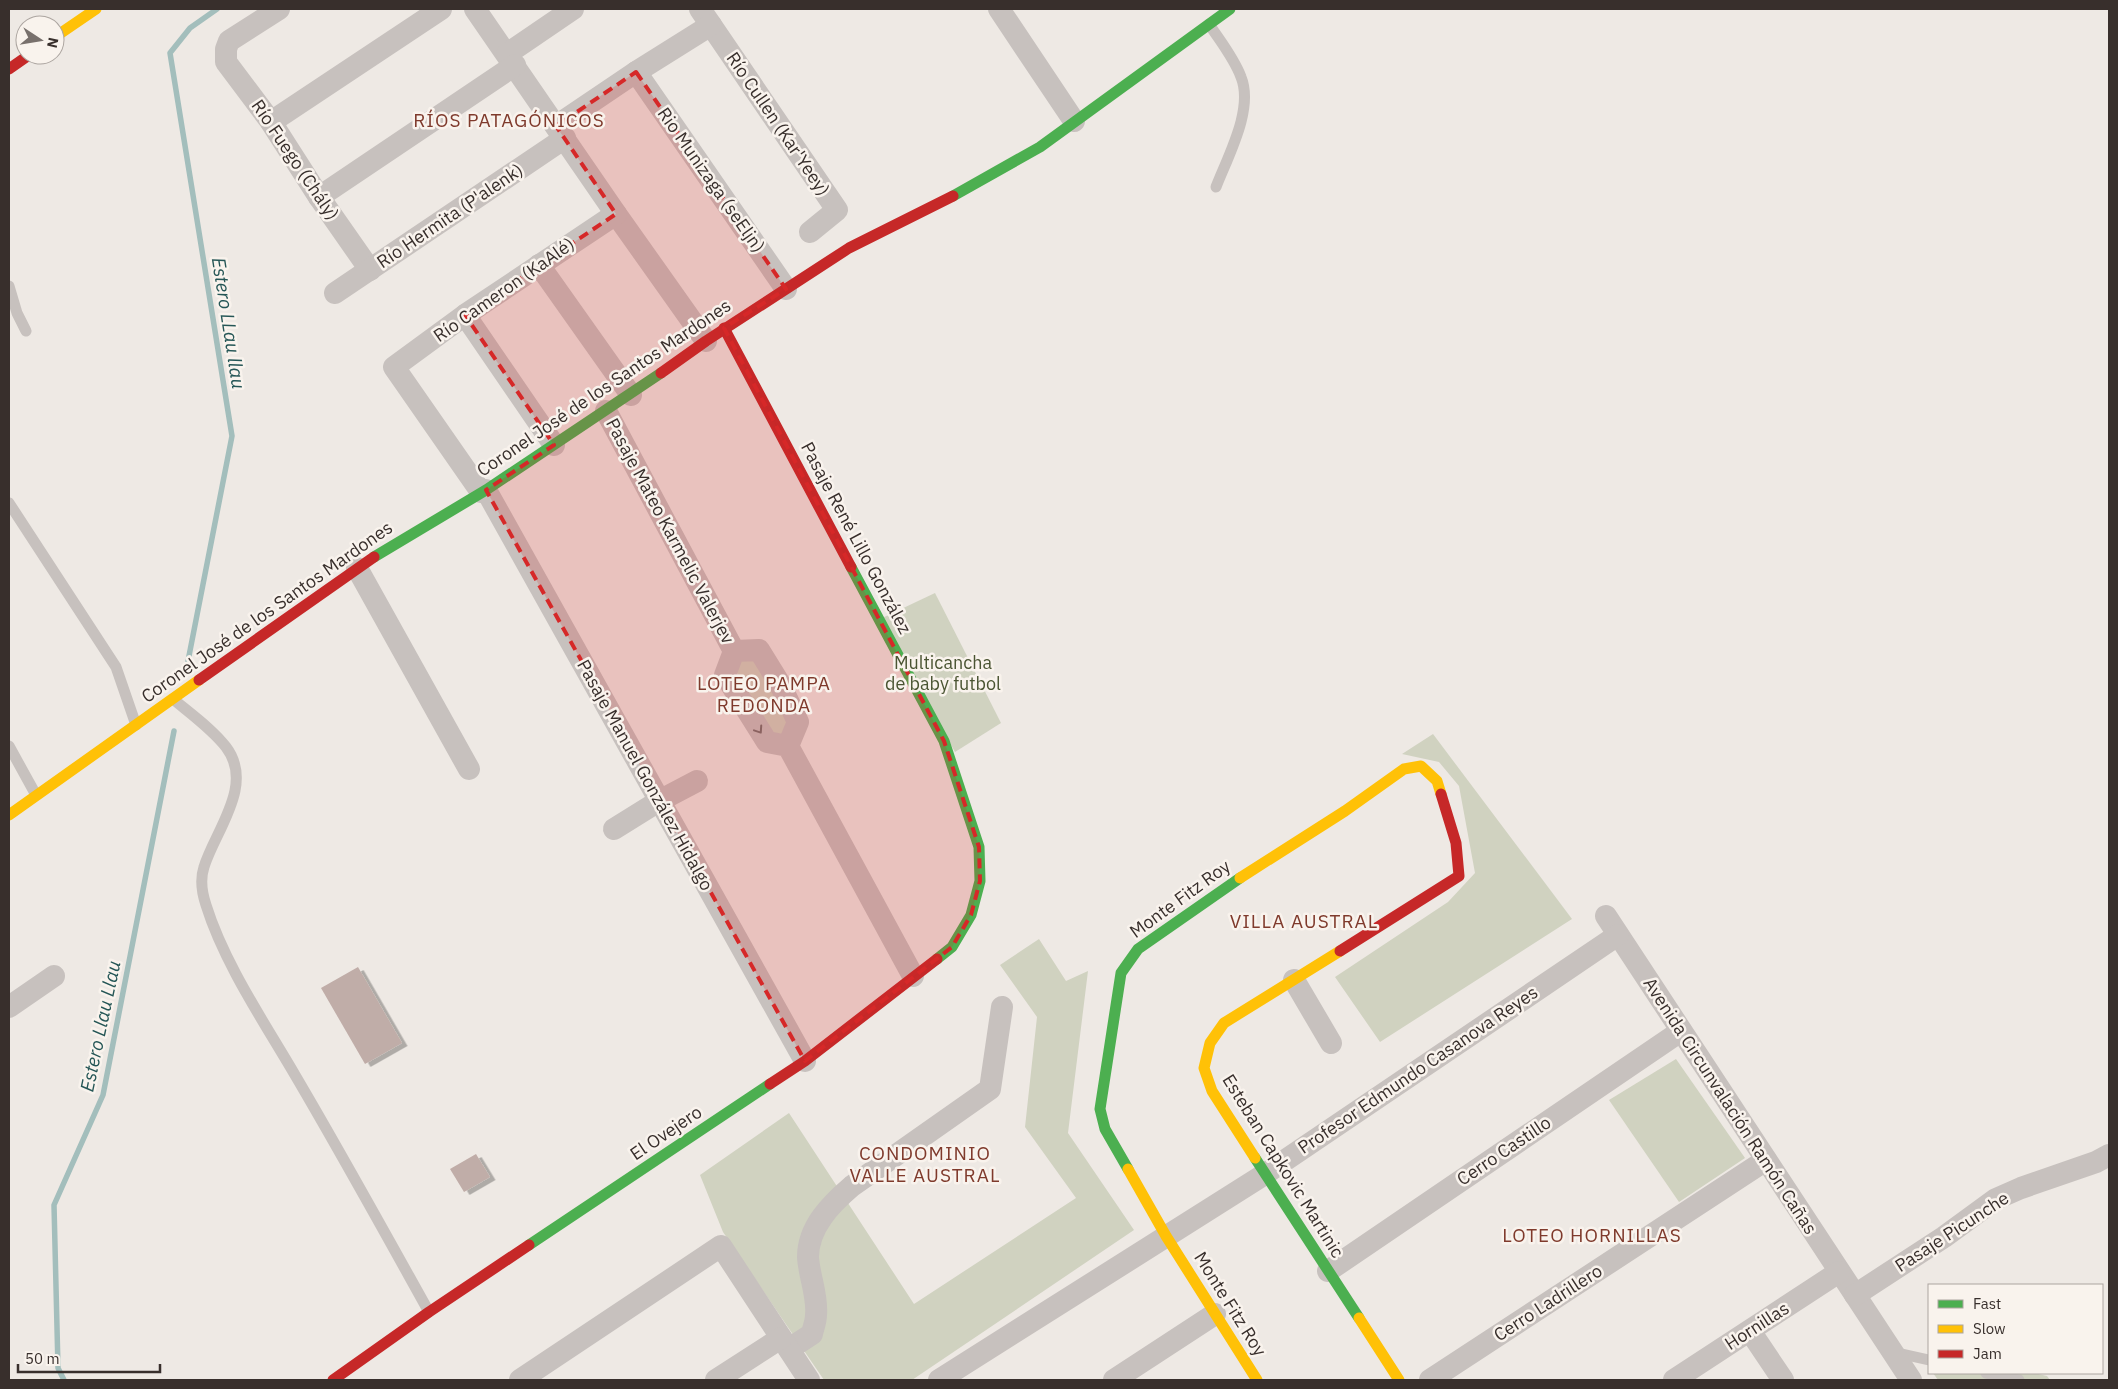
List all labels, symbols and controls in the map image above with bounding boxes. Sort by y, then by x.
north arrow [15,15,65,65]
text: N [43,36,63,50]
street label: Río Cullen (Kar'Yeey) [722,47,835,200]
street label: Río Fuego (Chály) [247,95,344,224]
street label: Rio Munizaga (seEljn) [653,103,770,257]
district label: RÍOS PATAGÓNICOS [413,108,605,132]
street label: Río Hermita (P'alenk) [372,158,527,273]
street label: Río Cameron (KaAlé) [429,232,579,347]
water label: Estero LLau llau [207,255,251,391]
street label: Coronel José de los Santos Mardones [472,294,735,481]
street label: Pasaje Mateo Karmelic Valerjev [601,414,740,648]
street label: Pasaje René Lillo González [796,438,917,638]
street label: Coronel José de los Santos Mardones [137,516,397,707]
park label: Multicancha de baby futbol [885,651,1001,695]
street label: Pasaje Manuel González Hidalgo [572,655,719,894]
district label: LOTEO PAMPA REDONDA [697,671,831,717]
one-way arrow [753,725,763,734]
street label: Monte Fitz Roy [1125,854,1235,943]
district label: VILLA AUSTRAL [1230,909,1378,933]
water label: Estero Llau Llau [74,958,126,1094]
street label: Avenida Circunvalación Ramón Cañas [1639,973,1822,1239]
street label: Profesor Edmundo Casanova Reyes [1293,980,1542,1159]
street label: Esteban Capkovic Martinic [1217,1070,1349,1262]
street label: El Ovejero [625,1100,706,1165]
street label: Cerro Castillo [1452,1111,1555,1190]
district label: CONDOMINIO VALLE AUSTRAL [850,1141,1000,1187]
street label: Pasaje Picunche [1890,1186,2013,1277]
district label: LOTEO HORNILLAS [1502,1223,1682,1247]
street label: Monte Fitz Roy [1189,1247,1272,1360]
street label: Cerro Ladrillero [1489,1259,1606,1346]
legend [1928,1284,2103,1374]
text: Fast [1973,1294,2001,1313]
street label: Hornillas [1720,1296,1793,1355]
text: Slow [1973,1319,2006,1338]
scale bar [18,1342,160,1374]
text: Jam [1973,1344,2002,1363]
text: 50 m [25,1349,60,1368]

